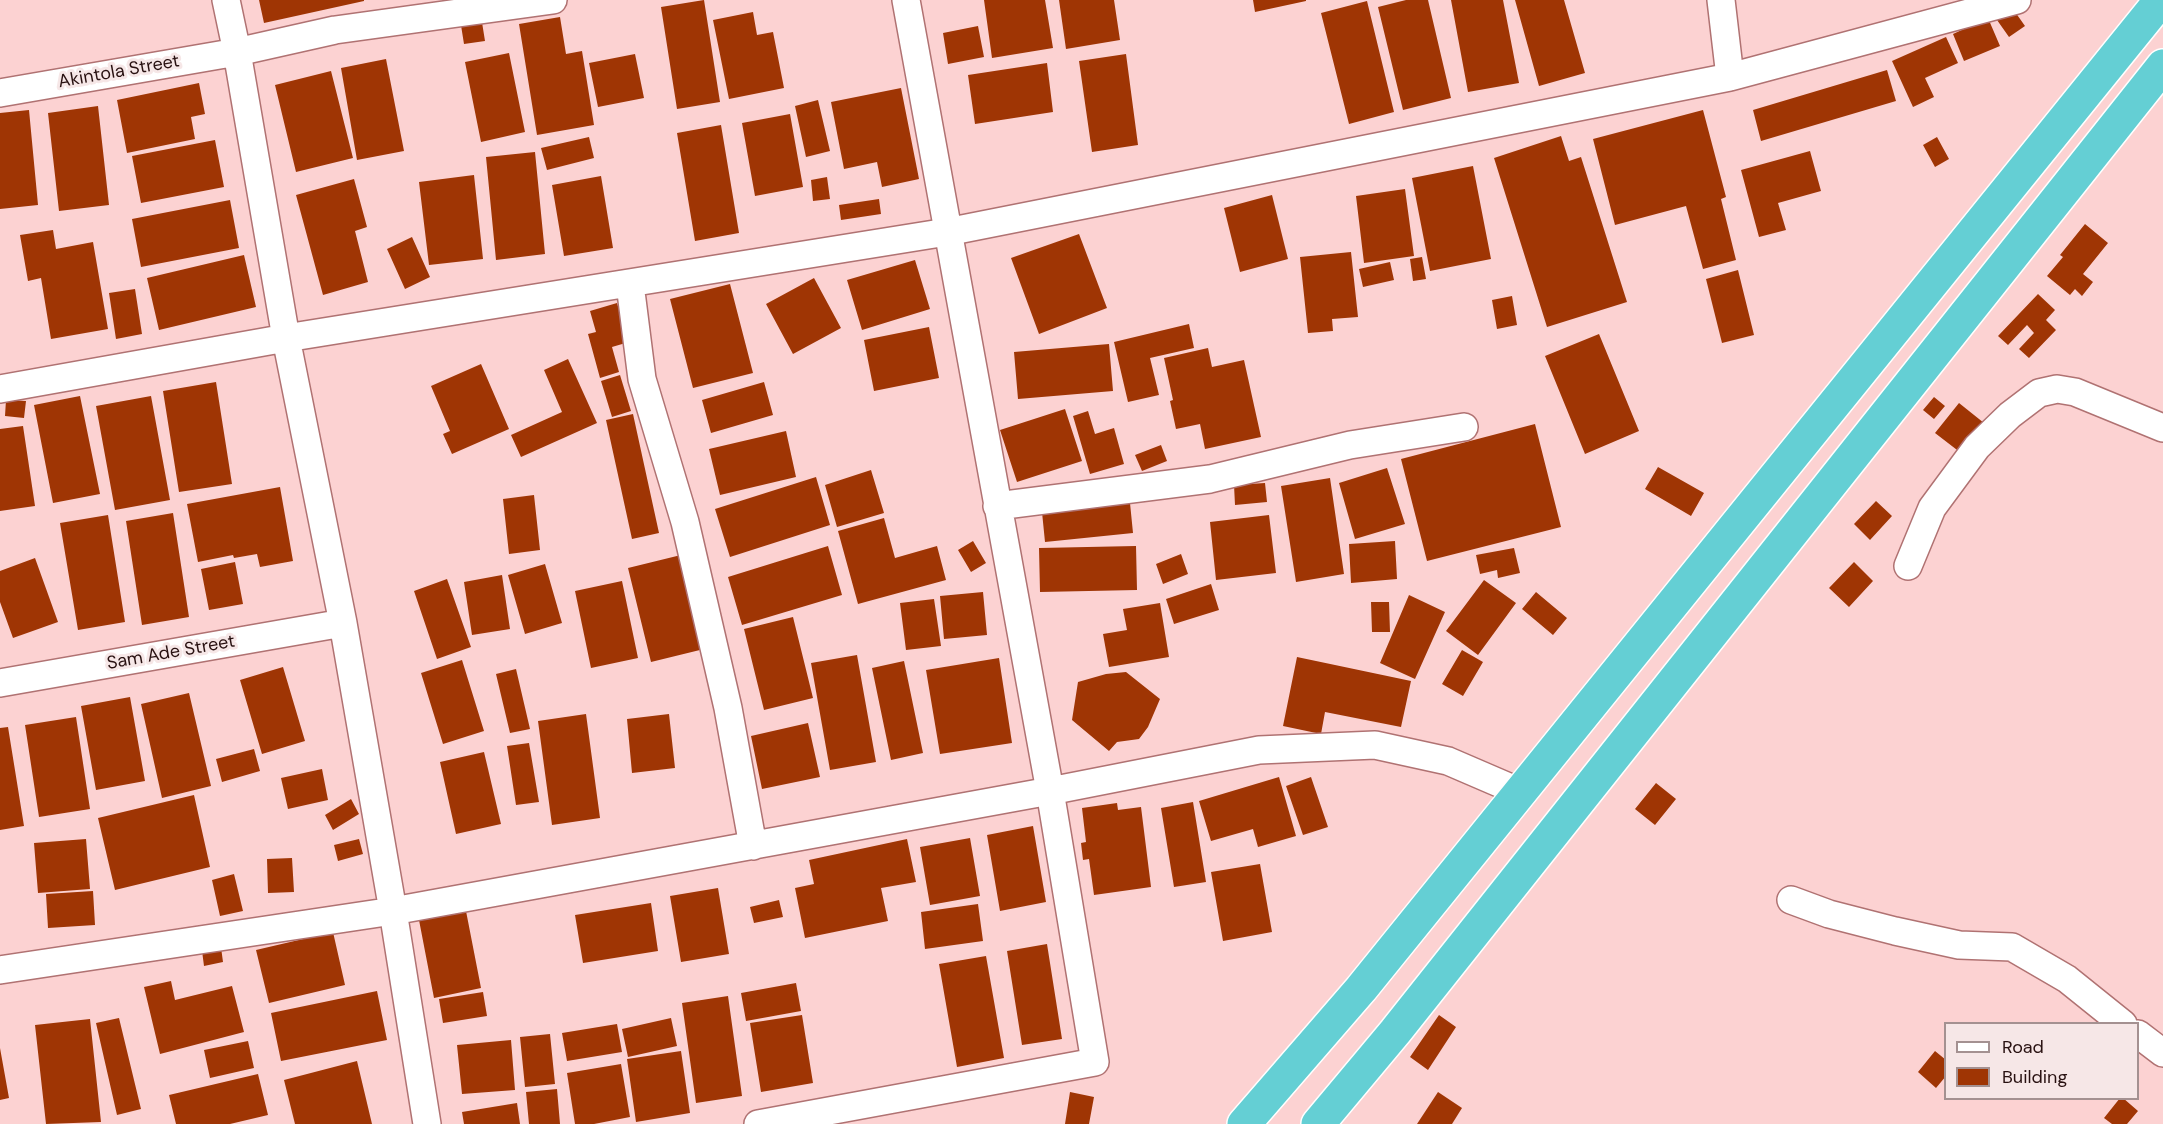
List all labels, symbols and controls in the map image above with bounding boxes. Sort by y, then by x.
street label: Akintola Street [57,51,181,93]
street label: Sam Ade Street [105,631,237,675]
legend [1944,1022,2139,1100]
text: Road [2002,1035,2044,1059]
text: Building [2002,1065,2067,1089]

